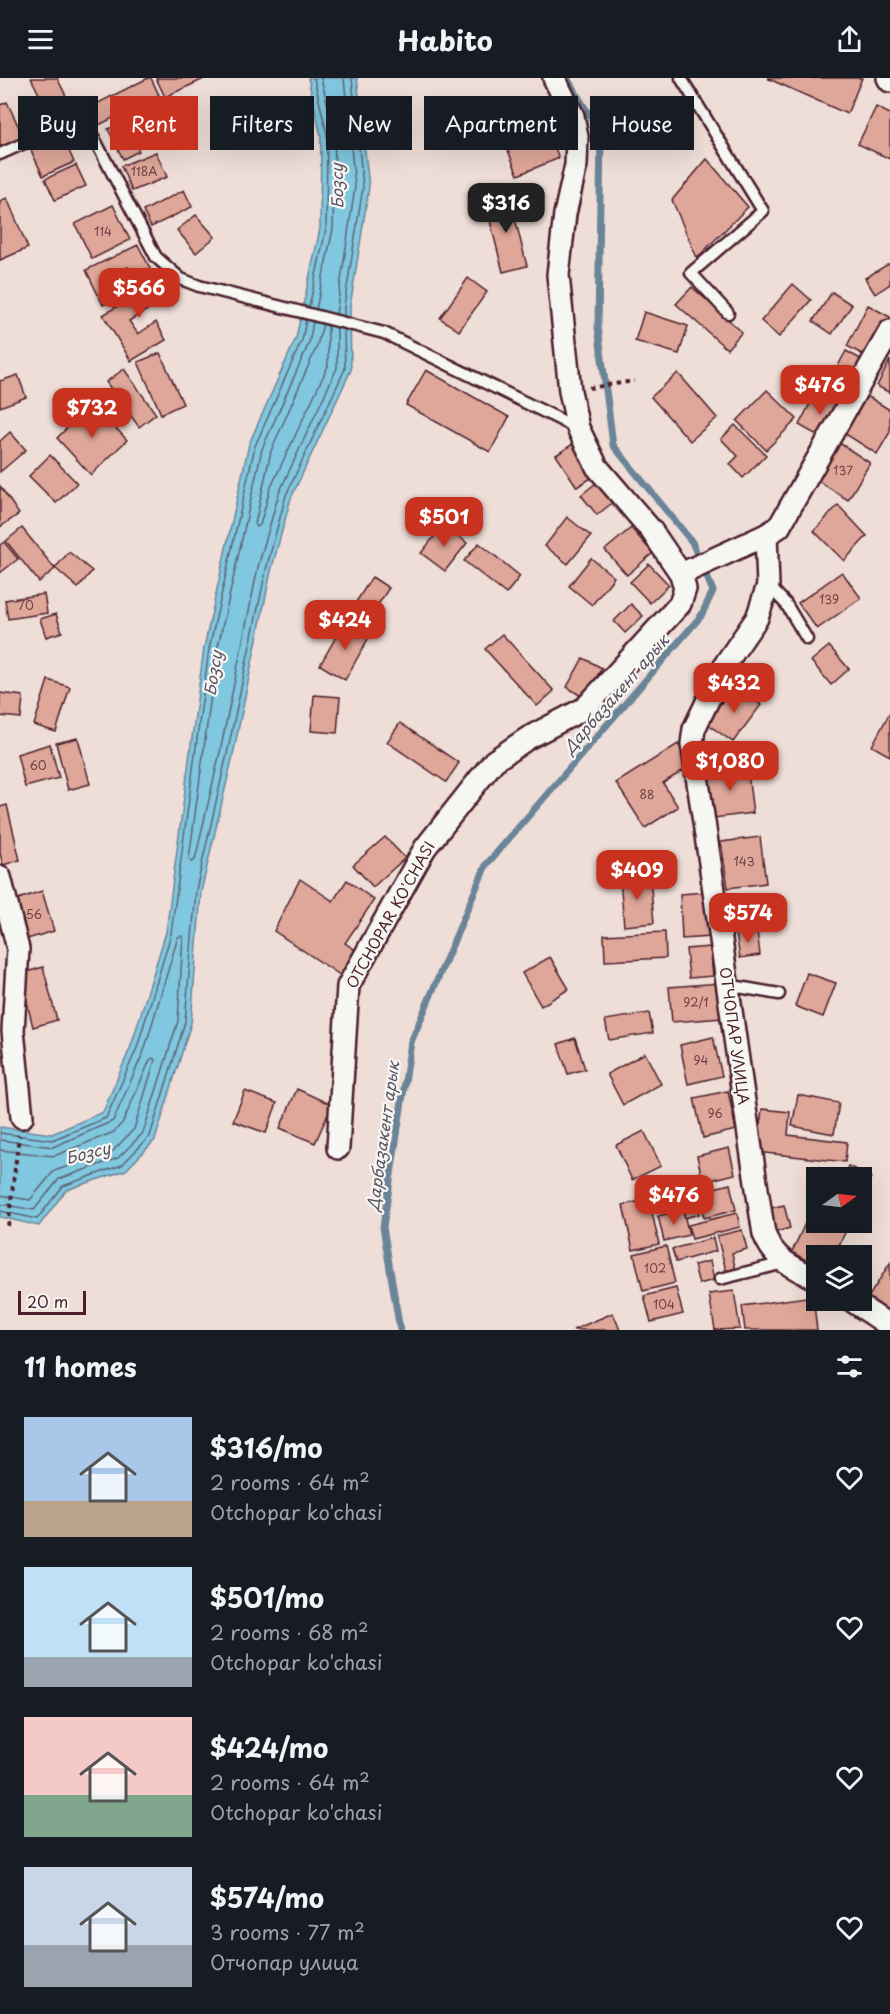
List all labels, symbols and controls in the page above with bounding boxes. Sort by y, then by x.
text: Habito [397,19,493,60]
icon: menu [24,23,57,56]
icon: share [833,23,866,56]
chip: Buy [18,96,98,150]
chip: Rent [110,96,198,150]
chip: Filters [210,96,314,150]
chip: New [326,96,412,150]
chip: Apartment [424,96,578,150]
chip: House [590,96,694,150]
water label: Бозсу [324,161,348,209]
house number: 118А [131,162,157,180]
pin: $316 [470,183,542,234]
text: $316 [482,187,530,217]
house number: 114 [94,222,112,240]
pin: $566 [103,268,175,319]
text: $566 [113,272,165,302]
pin: $476 [784,365,856,416]
text: $476 [795,369,845,399]
pin: $732 [56,388,128,439]
text: $732 [67,392,117,422]
house number: 137 [833,461,853,479]
pin: $501 [408,497,480,548]
text: $501 [419,501,469,531]
house number: 139 [819,590,839,608]
house number: 70 [18,596,34,614]
pin: $424 [309,600,381,651]
text: $424 [319,604,371,634]
water label: Дарбазакент арык [556,628,675,759]
water label: Бозсу [197,647,228,697]
pin: $432 [698,663,770,714]
text: $432 [708,667,760,697]
pin: $1,080 [681,741,779,792]
text: $1,080 [696,745,764,775]
house number: 60 [29,756,47,774]
house number: 88 [640,785,654,803]
street label: OTCHOPAR KO'CHASI [340,836,440,992]
pin: $409 [601,850,673,901]
house number: 143 [733,852,755,870]
text: $409 [610,854,664,884]
pin: $574 [712,893,784,944]
text: $574 [723,897,773,927]
house number: 56 [26,905,42,923]
street label: ОТЧОПАР УЛИЦА [714,966,757,1106]
house number: 92/1 [683,993,709,1011]
house number: 94 [694,1051,709,1069]
water label: Дарбазакент арык [359,1058,405,1214]
house number: 96 [707,1104,723,1122]
water label: Бозсу [63,1134,114,1169]
north arrow [806,1167,872,1233]
map controls [806,1167,872,1311]
pin: $476 [638,1175,710,1226]
text: $476 [649,1179,699,1209]
button: layers [806,1245,872,1311]
house number: 102 [644,1259,666,1277]
scale bar [18,1288,86,1316]
text: 20 m [27,1289,68,1313]
house number: 104 [653,1295,675,1313]
text: 11 homes [24,1347,137,1386]
icon: filters [833,1350,866,1383]
text: $316/mo [210,1428,322,1467]
icon: home [72,1441,144,1513]
icon: heart [833,1461,866,1494]
text: 2 rooms · 64 m² [210,1467,370,1497]
text: Otchopar ko'chasi [210,1497,382,1527]
text: $501/mo [210,1578,324,1617]
icon: home [72,1591,144,1663]
icon: heart [833,1611,866,1644]
text: 2 rooms · 68 m² [210,1617,369,1647]
text: Otchopar ko'chasi [210,1647,382,1677]
text: $424/mo [210,1728,328,1767]
icon: home [72,1741,144,1813]
icon: heart [833,1761,866,1794]
text: 2 rooms · 64 m² [210,1767,370,1797]
text: Otchopar ko'chasi [210,1797,382,1827]
text: $574/mo [210,1878,324,1917]
icon: home [72,1891,144,1963]
icon: heart [833,1911,866,1944]
text: 3 rooms · 77 m² [210,1917,365,1947]
text: Отчопар улица [210,1947,359,1977]

